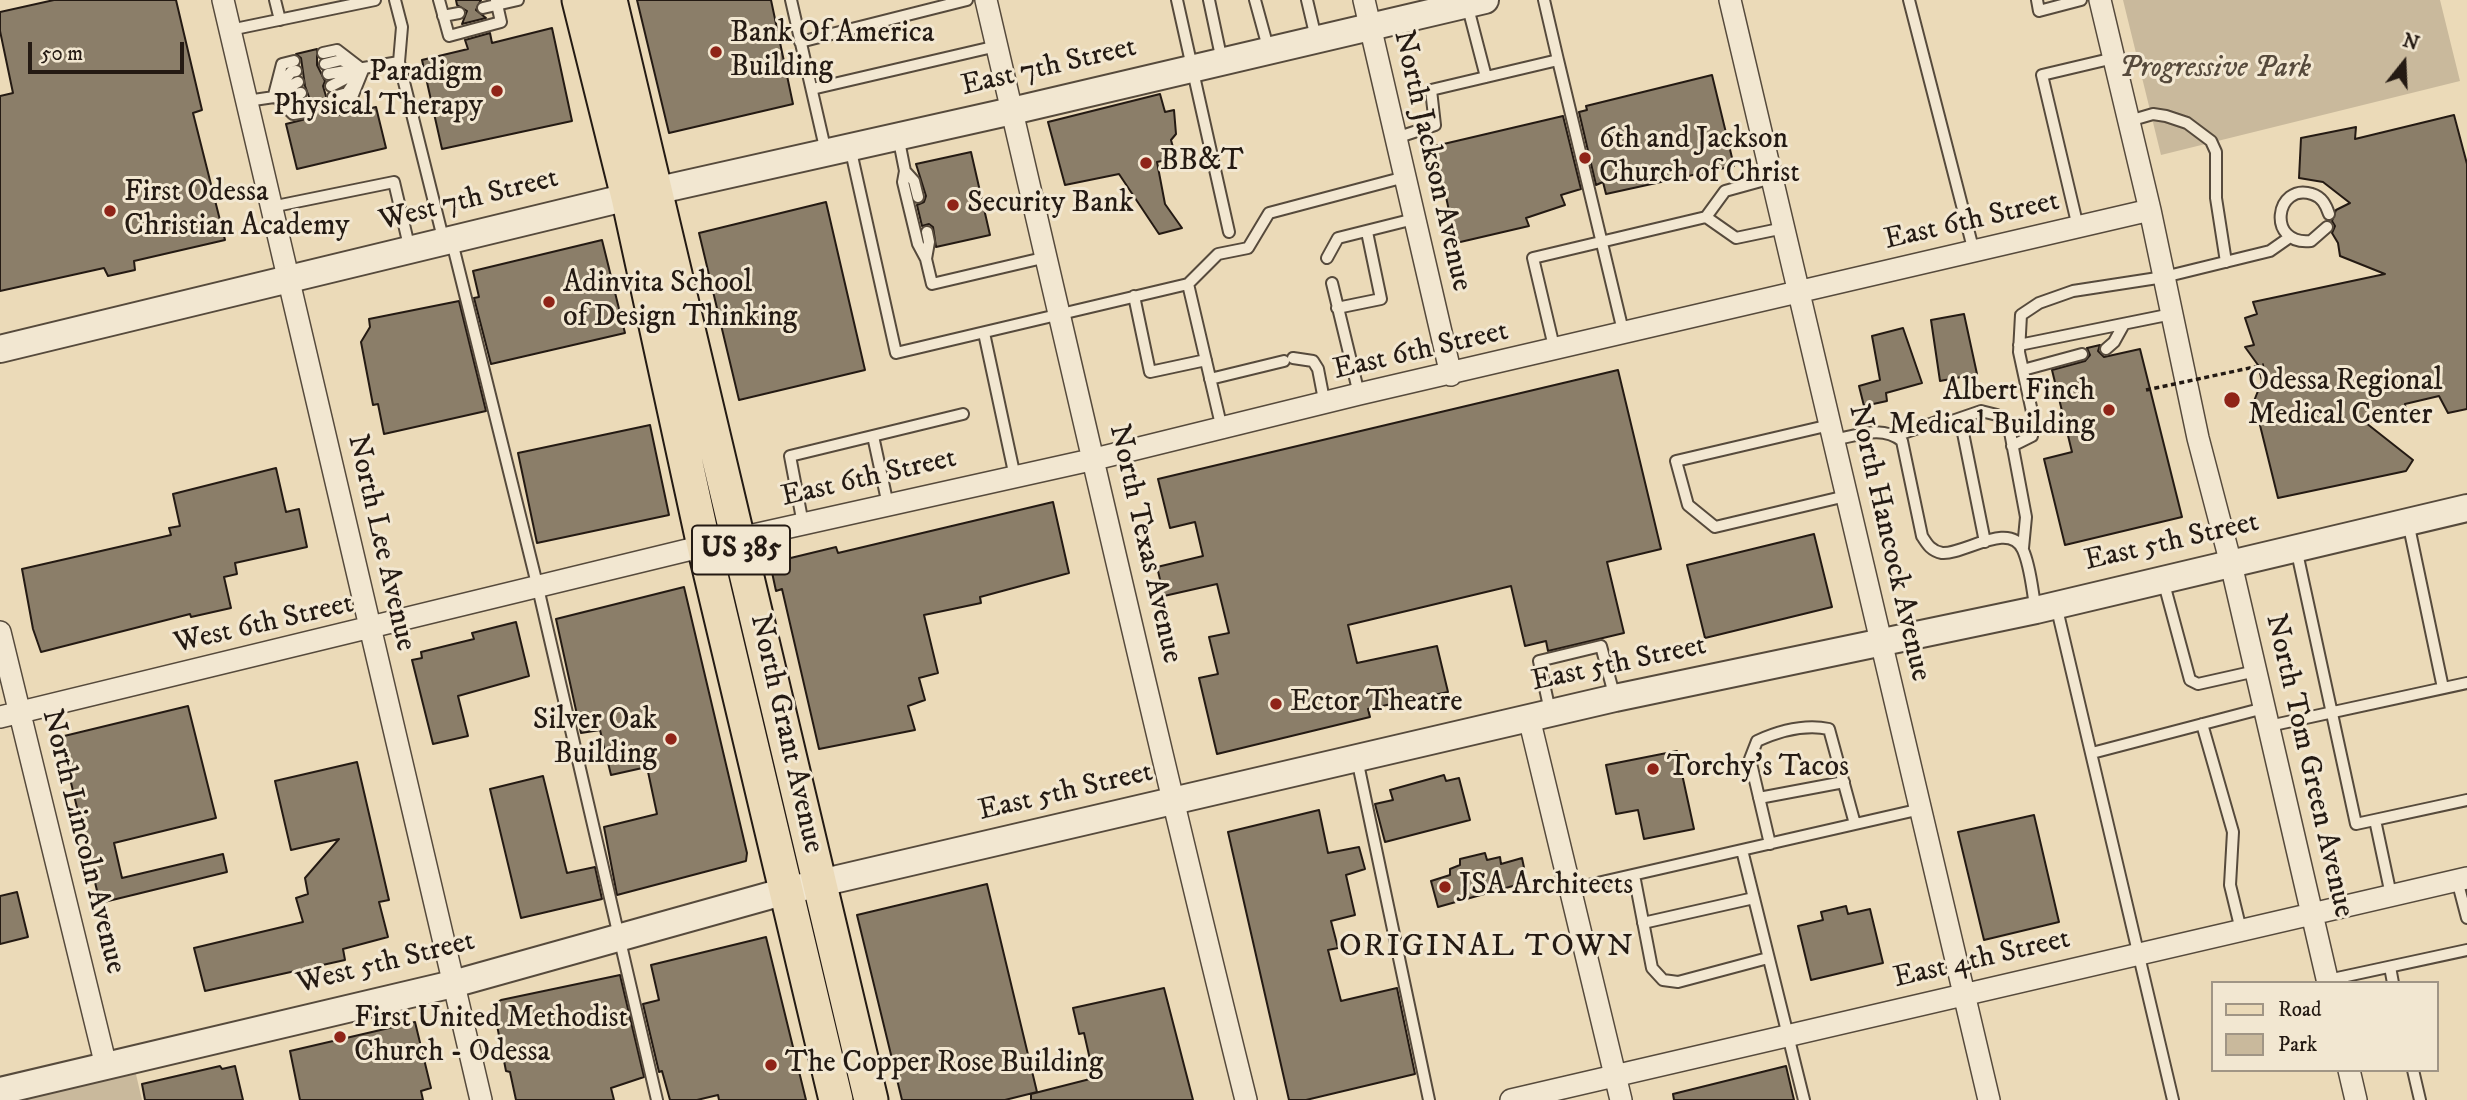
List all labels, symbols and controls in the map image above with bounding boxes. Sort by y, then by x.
place label: Bank Of America Building [730,17,934,88]
street label: North Jackson Avenue [1383,27,1479,295]
scale bar [32,28,187,72]
north arrow [2369,28,2439,98]
text: N [2400,29,2422,56]
street label: East 7th Street [958,30,1140,106]
text: 50 m [41,41,83,67]
marker: Bank Of America Building [708,44,724,60]
park label: Progressive Park [2119,52,2311,88]
place label: Paradigm Physical Therapy [273,56,483,126]
marker: Paradigm Physical Therapy [489,83,505,99]
place label: 6th and Jackson Church of Christ [1599,123,1800,194]
place label: BB&T [1160,145,1244,181]
marker: 6th and Jackson Church of Christ [1577,150,1593,166]
marker: BB&T [1138,155,1154,171]
street label: West 7th Street [376,161,562,241]
place label: First Odessa Christian Academy [124,176,350,246]
street label: East 6th Street [1881,184,2063,260]
place label: Security Bank [967,187,1134,223]
marker: Security Bank [945,197,961,213]
marker: First Odessa Christian Academy [102,203,118,219]
place label: Adinvita School of Design Thinking [563,267,797,338]
marker: Adinvita School of Design Thinking [541,294,557,310]
street label: East 6th Street [1330,314,1512,390]
place label: Odessa Regional Medical Center [2248,365,2442,436]
place label: Albert Finch Medical Building [1889,375,2095,446]
marker: Odessa Regional Medical Center [2222,390,2242,410]
street label: North Hancock Avenue [1839,401,1937,685]
marker: Albert Finch Medical Building [2101,402,2117,418]
street label: North Texas Avenue [1099,421,1189,667]
street label: North Lee Avenue [338,431,422,655]
street label: East 6th Street [778,441,960,517]
street label: East 5th Street [2081,505,2263,581]
road number: US 385 [692,526,790,574]
street label: West 6th Street [171,587,357,663]
street label: North Grant Avenue [740,611,830,857]
street label: North Tom Green Avenue [2256,611,2360,921]
street label: East 5th Street [1528,629,1710,701]
place label: Ector Theatre [1290,686,1463,722]
marker: Ector Theatre [1268,696,1284,712]
place label: Silver Oak Building [533,704,657,774]
street label: North Lincoln Avenue [32,706,132,978]
marker: Silver Oak Building [663,731,679,747]
place label: Torchy's Tacos [1667,751,1849,787]
street label: East 5th Street [975,755,1157,831]
marker: Torchy's Tacos [1645,761,1661,777]
place label: JSA Architects [1459,869,1633,905]
marker: JSA Architects [1437,879,1453,895]
street label: East 4th Street [1890,922,2074,998]
street label: West 5th Street [293,924,479,1004]
district label: ORIGINAL TOWN [1341,929,1633,967]
legend [2212,981,2439,1072]
text: Road [2278,997,2322,1023]
place label: First United Methodist Church - Odessa [354,1002,628,1072]
marker: First United Methodist Church - Odessa [332,1029,348,1045]
text: Park [2278,1032,2317,1058]
place label: The Copper Rose Building [785,1047,1103,1083]
marker: The Copper Rose Building [763,1057,779,1073]

